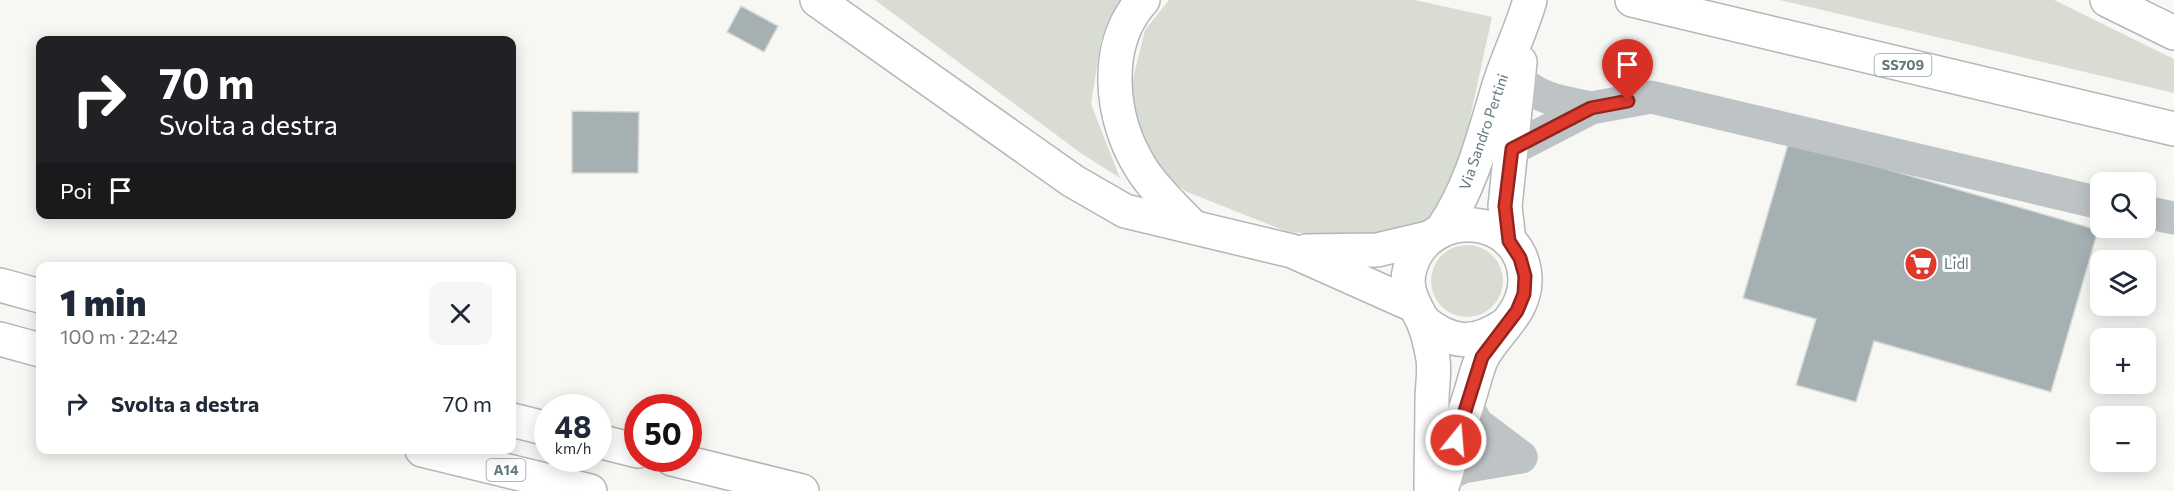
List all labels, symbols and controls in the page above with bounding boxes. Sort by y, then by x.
pin [1602,39,1653,101]
icon: arrive [1611,48,1644,81]
road number: SS709 [1874,54,1932,76]
text: 70 m [159,56,254,108]
icon: right [60,60,138,138]
street label: Via Sandro Pertini [1455,71,1511,192]
text: Svolta a destra [159,108,338,141]
map controls [2090,172,2156,472]
button: search [2090,172,2156,238]
icon: arrive [104,174,137,207]
text: Poi [60,177,92,204]
supermarket icon: Lidl [1903,246,1939,282]
button: layers [2090,250,2156,316]
place label: Lidl [1944,254,1969,272]
text: 1 min [60,279,146,323]
button: close [429,282,492,345]
text: 100 m · 22:42 [60,324,178,348]
button: + [2090,328,2156,394]
icon: right [60,387,93,420]
text: Svolta a destra [111,390,259,417]
text: 70 m [443,390,492,417]
speed limit sign: 50 [624,394,702,472]
button: − [2090,406,2156,472]
text: 48 [555,407,591,444]
position arrow [1424,408,1488,472]
text: km/h [555,439,591,457]
road number: A14 [486,459,526,481]

